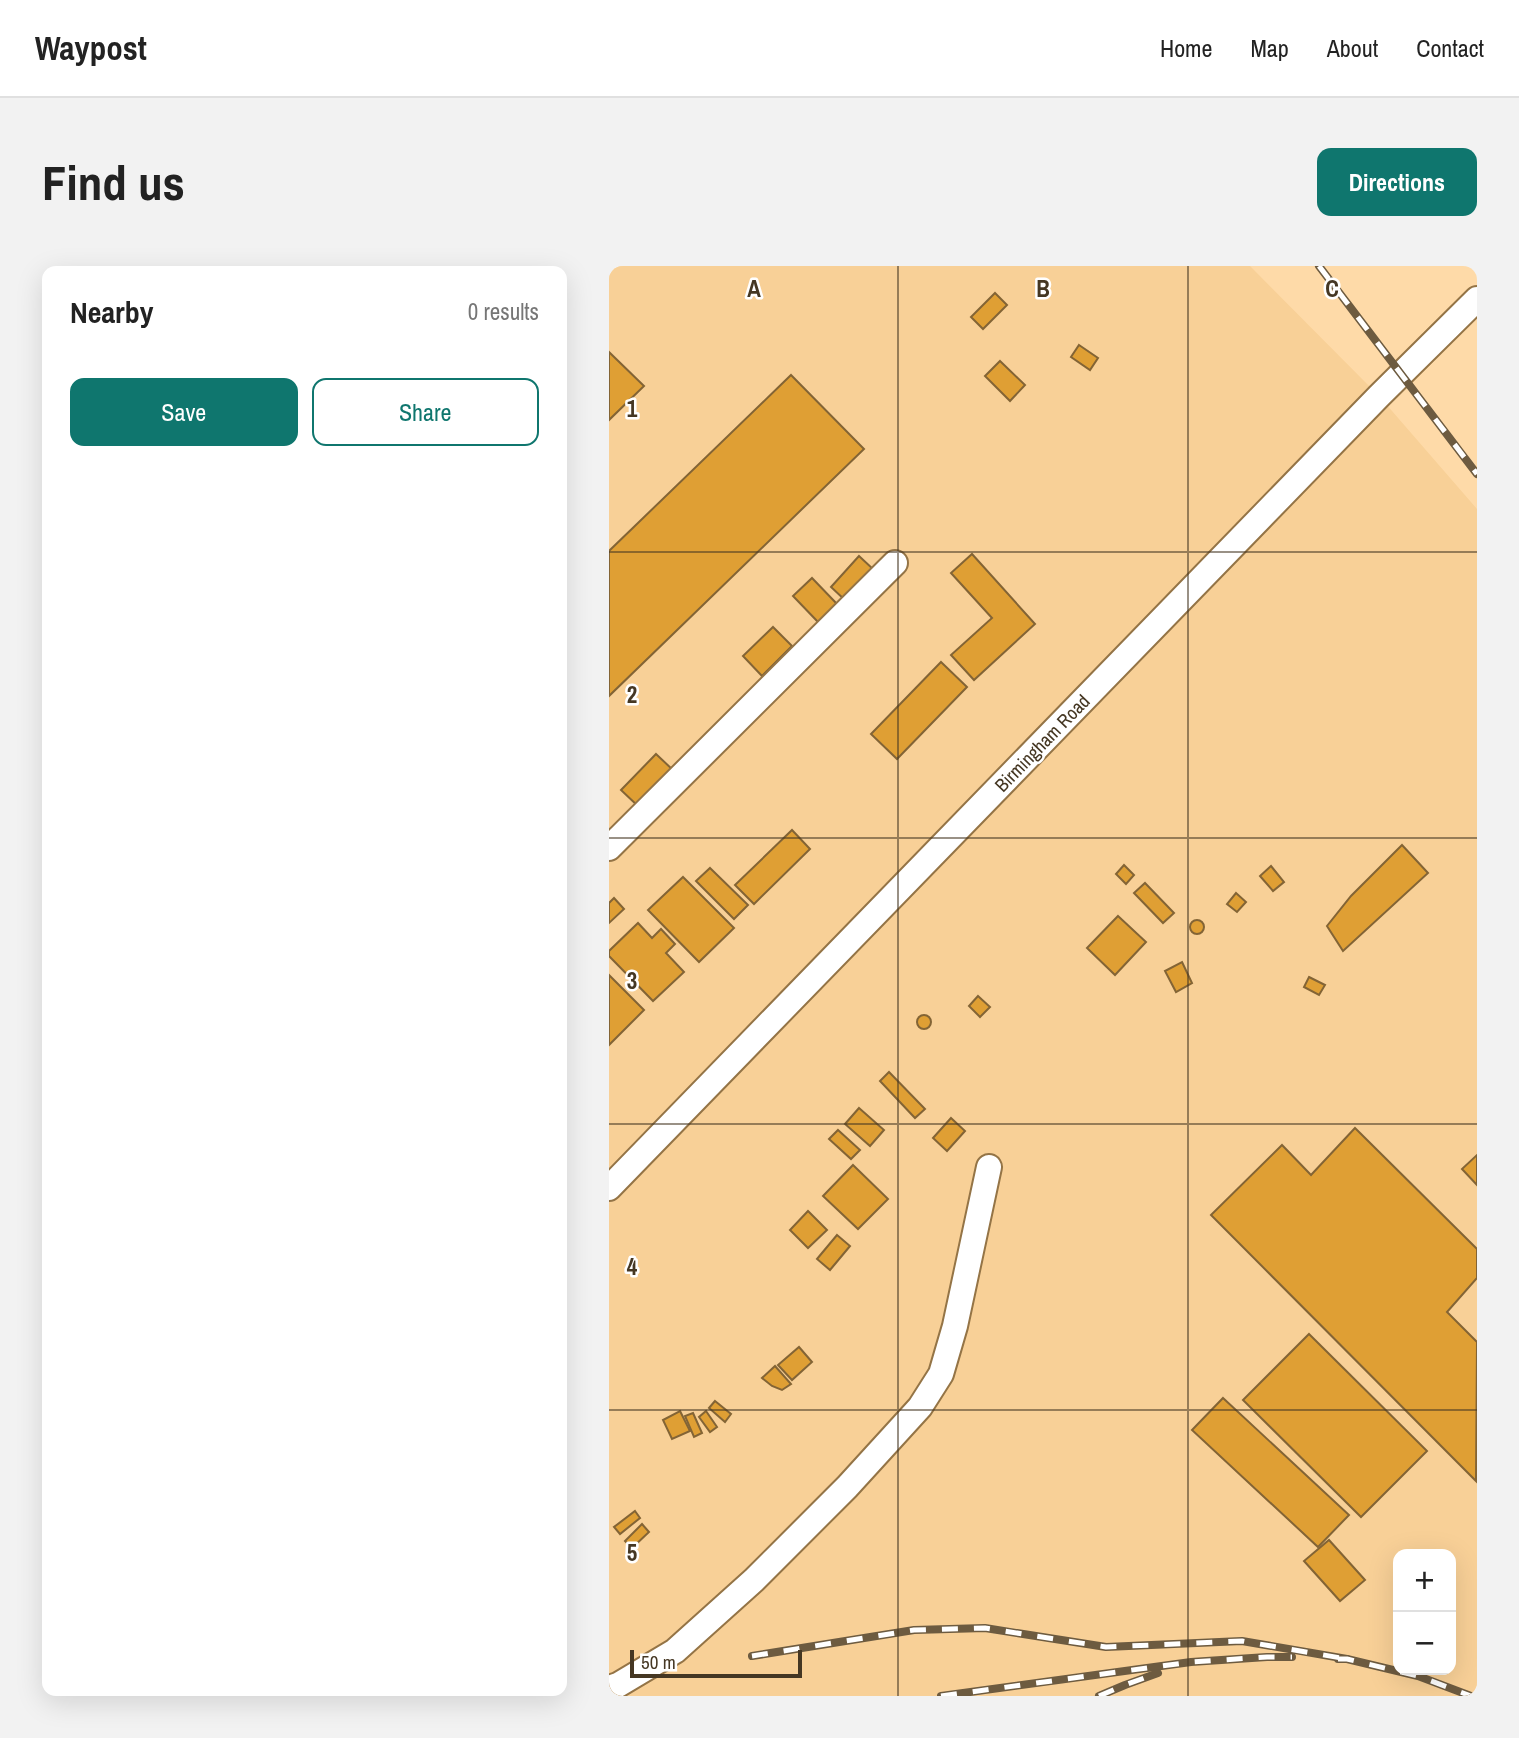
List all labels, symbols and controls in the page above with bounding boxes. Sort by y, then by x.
text: Waypost [35,26,147,70]
text: Home [1160,32,1212,64]
text: Map [1250,32,1289,64]
text: About [1327,32,1378,64]
text: Contact [1416,32,1484,64]
button: Directions [1317,148,1477,216]
text: Find us [42,149,185,215]
text: A [747,273,761,304]
text: B [1036,273,1050,304]
text: C [1325,273,1339,304]
text: Nearby [70,292,153,332]
text: 0 results [468,296,539,327]
button: Save [70,378,298,446]
button: Share [312,378,539,446]
text: 1 [627,393,638,424]
text: 2 [627,679,637,710]
street label: Birmingham Road [989,688,1095,798]
text: 3 [627,965,637,996]
text: 4 [627,1251,638,1282]
text: 5 [627,1537,637,1568]
map controls [1393,1549,1456,1675]
button: + [1393,1549,1456,1612]
button: − [1393,1612,1456,1675]
scale bar [630,1647,801,1679]
text: 50 m [641,1649,676,1675]

